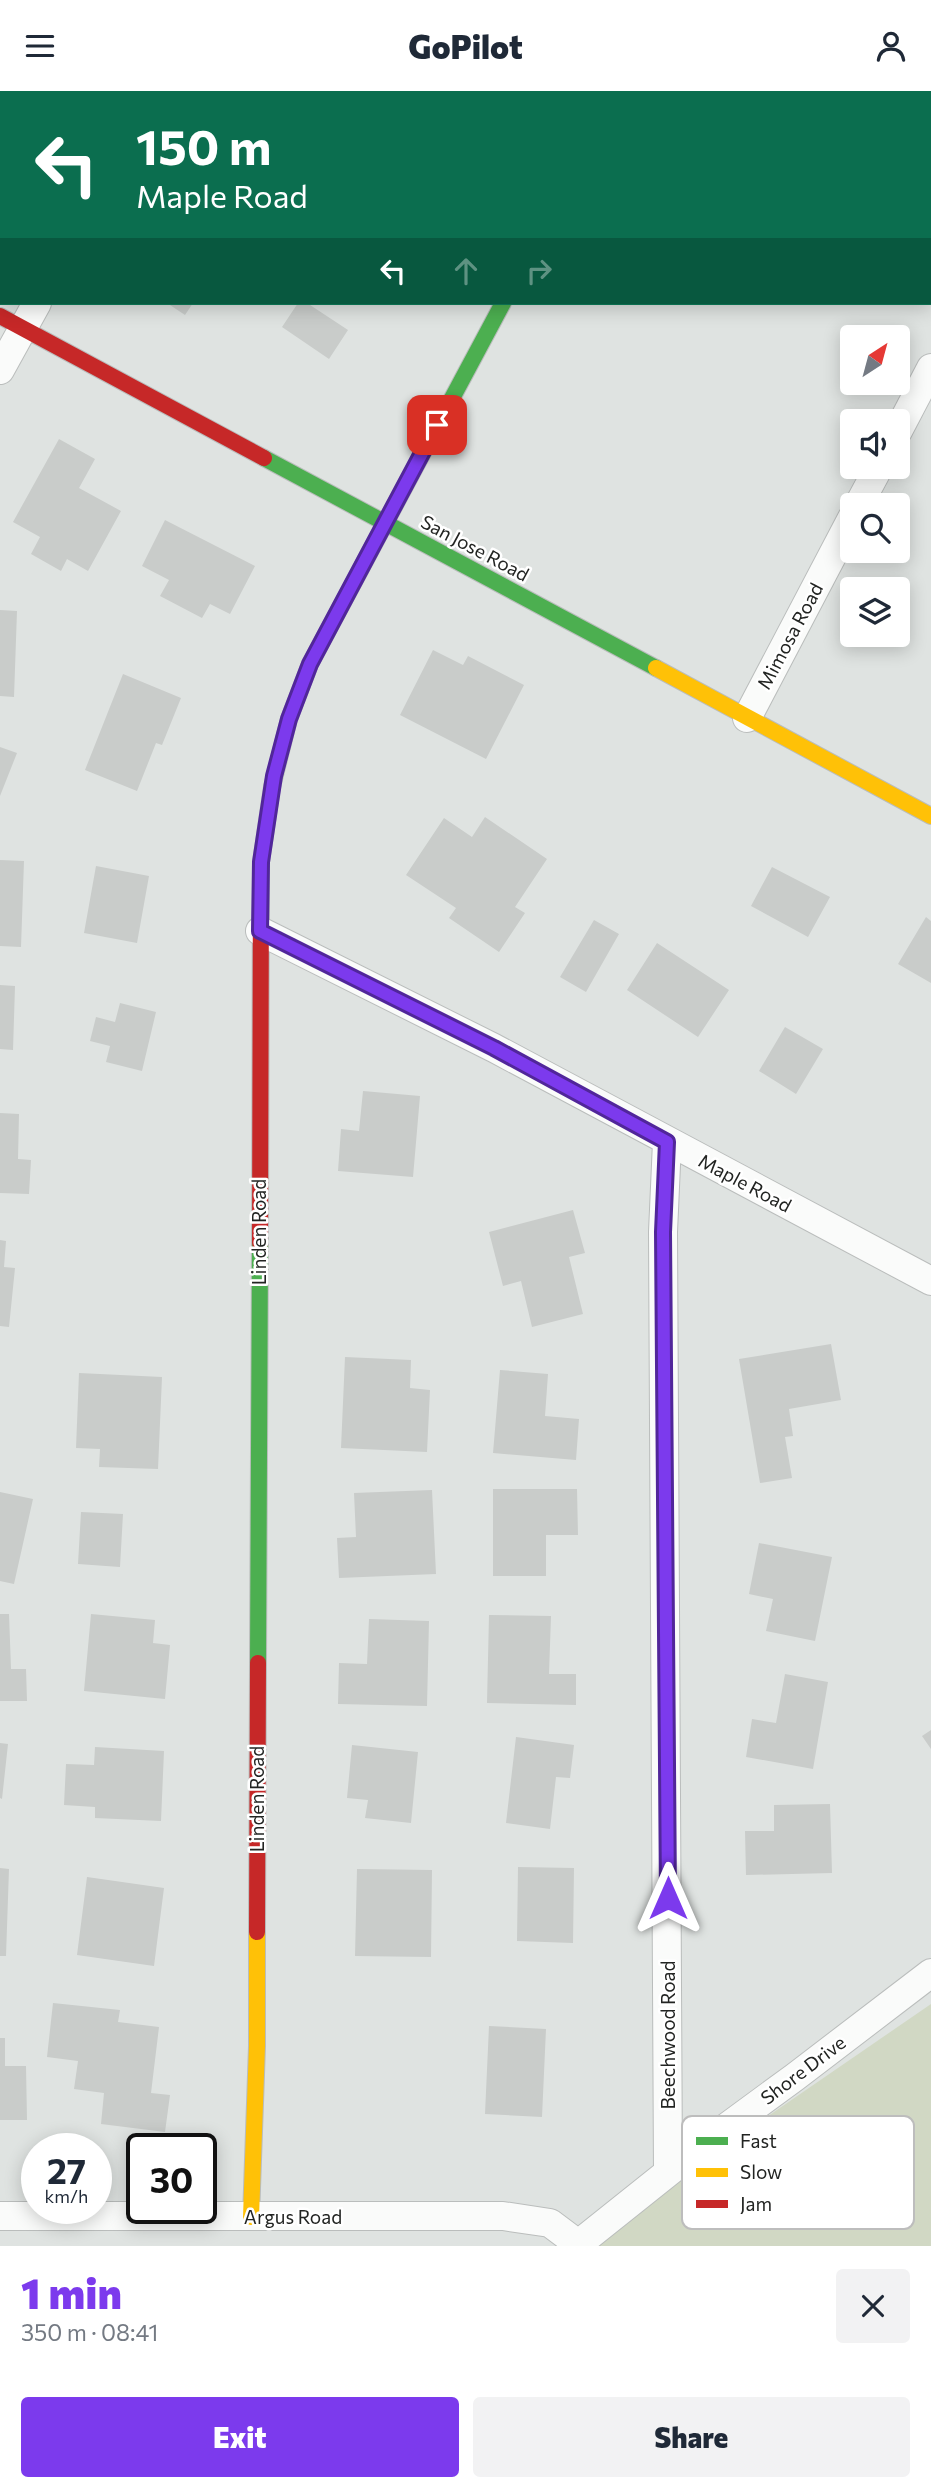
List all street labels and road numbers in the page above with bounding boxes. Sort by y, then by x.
street label: San Jose Road [417,509,533,586]
street label: Mimosa Road [752,579,827,693]
street label: Maple Road [695,1148,796,1217]
street label: Linden Road [247,1179,270,1285]
street label: Linden Road [245,1746,268,1852]
street label: Beechwood Road [656,1961,679,2109]
street label: Shore Drive [756,2030,850,2109]
street label: Argus Road [244,2205,342,2228]

